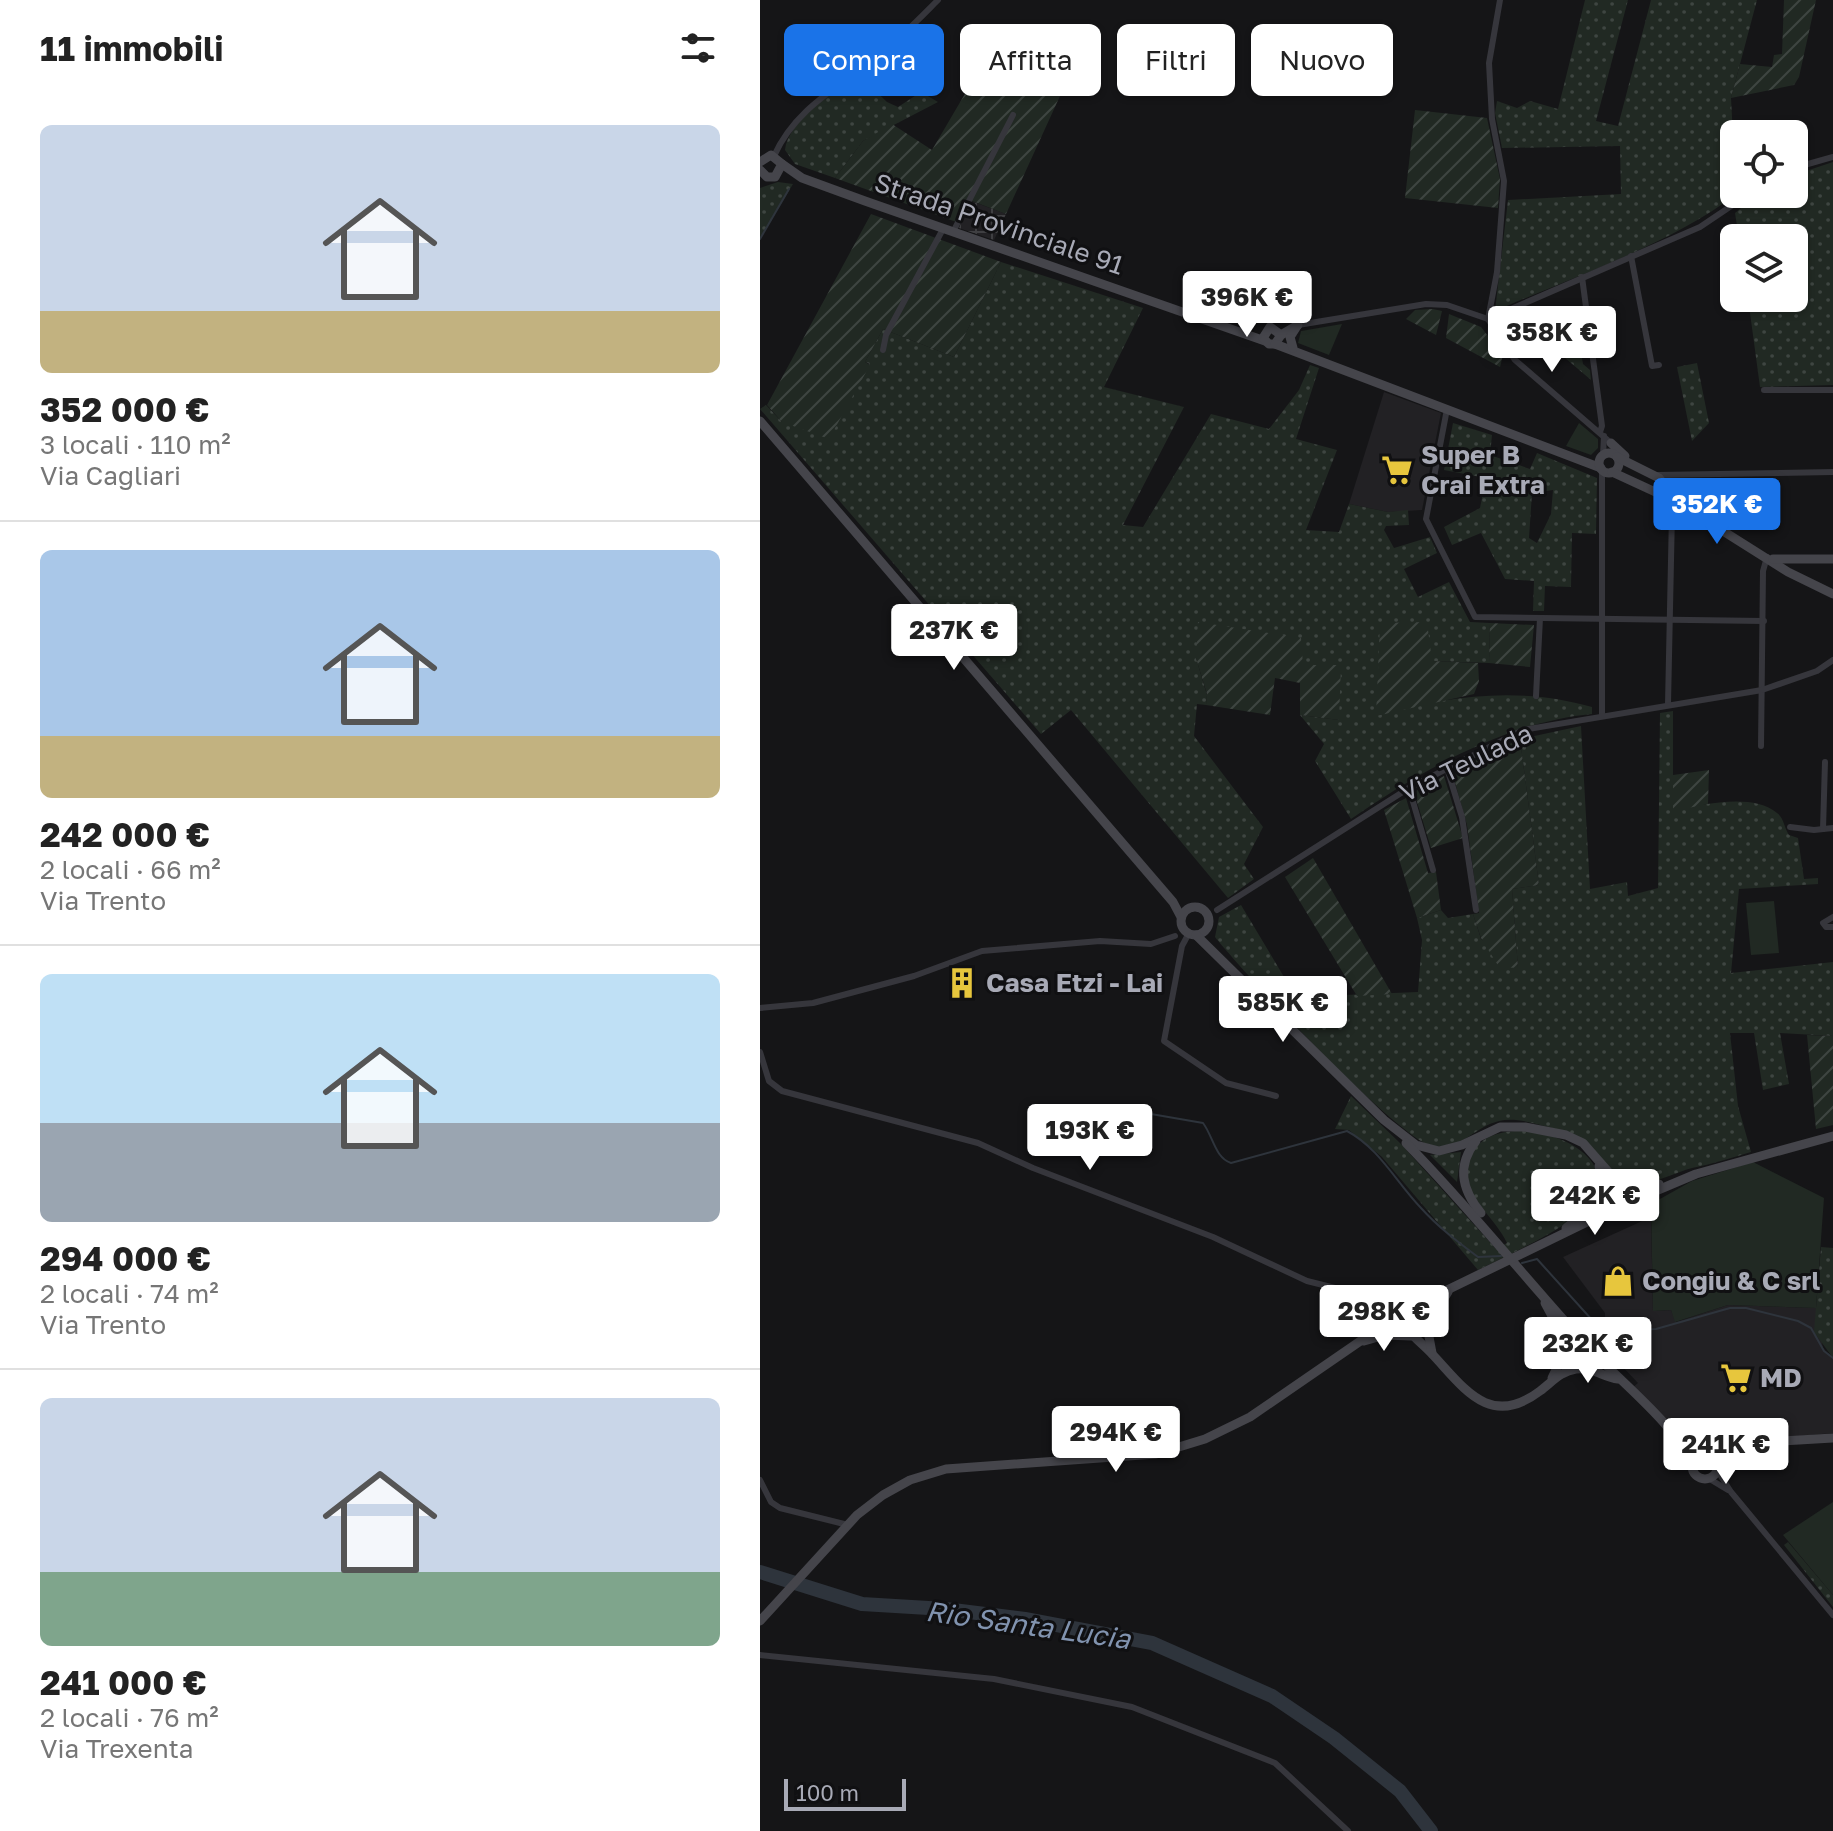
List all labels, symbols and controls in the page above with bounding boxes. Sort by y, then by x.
chip: Compra [784,24,944,96]
chip: Affitta [960,24,1101,96]
chip: Filtri [1117,24,1235,96]
chip: Nuovo [1251,24,1393,96]
icon: filters [676,26,720,70]
text: 11 immobili [40,28,224,68]
map controls [1720,120,1808,312]
button: locate [1720,120,1808,208]
street label: Strada Provinciale 91 [870,166,1128,281]
icon: home [308,177,452,321]
button: layers [1720,224,1808,312]
pin: 396K € [1182,271,1312,339]
text: 396K € [1201,281,1293,312]
pin: 358K € [1487,306,1617,374]
text: 358K € [1506,316,1598,347]
text: 352 000 € [40,389,210,429]
text: 3 locali · 110 m² [40,429,231,460]
place label: Super B Crai Extra [1421,439,1545,500]
supermarket icon: Super B Crai Extra [1380,453,1414,487]
text: Via Cagliari [40,460,181,491]
pin: 352K € [1652,478,1782,546]
text: 352K € [1671,488,1763,519]
icon: home [308,602,452,746]
pin: 237K € [889,604,1019,672]
text: 237K € [909,614,999,645]
street label: Via Teulada [1394,717,1537,808]
text: 242 000 € [40,814,210,854]
text: 2 locali · 66 m² [40,854,221,885]
text: Via Trento [40,885,166,916]
building icon: Casa Etzi - Lai [945,966,979,1000]
place label: Casa Etzi - Lai [986,967,1163,998]
pin: 585K € [1218,976,1348,1044]
text: 585K € [1237,986,1329,1017]
icon: home [308,1026,452,1170]
pin: 193K € [1025,1104,1155,1172]
text: 193K € [1045,1114,1135,1145]
pin: 242K € [1530,1169,1660,1237]
text: 242K € [1549,1179,1641,1210]
text: 294 000 € [40,1238,211,1278]
shop icon: Congiu & C srl [1601,1264,1635,1298]
place label: Congiu & C srl [1642,1265,1820,1296]
text: 2 locali · 74 m² [40,1278,219,1309]
pin: 298K € [1319,1285,1449,1353]
text: 298K € [1338,1295,1430,1326]
text: Via Trento [40,1309,166,1340]
pin: 232K € [1523,1317,1653,1385]
text: 232K € [1542,1327,1634,1358]
supermarket icon: MD [1719,1361,1753,1395]
place label: MD [1760,1362,1802,1393]
pin: 294K € [1051,1406,1181,1474]
text: 294K € [1070,1416,1162,1447]
pin: 241K € [1661,1418,1791,1486]
text: 241K € [1681,1428,1771,1459]
icon: home [308,1450,452,1594]
water label: Rio Santa Lucia [924,1594,1134,1655]
text: 241 000 € [40,1662,207,1702]
text: 2 locali · 76 m² [40,1702,219,1733]
text: Via Trexenta [40,1733,193,1764]
scale bar [784,1775,906,1811]
text: 100 m [796,1779,859,1806]

